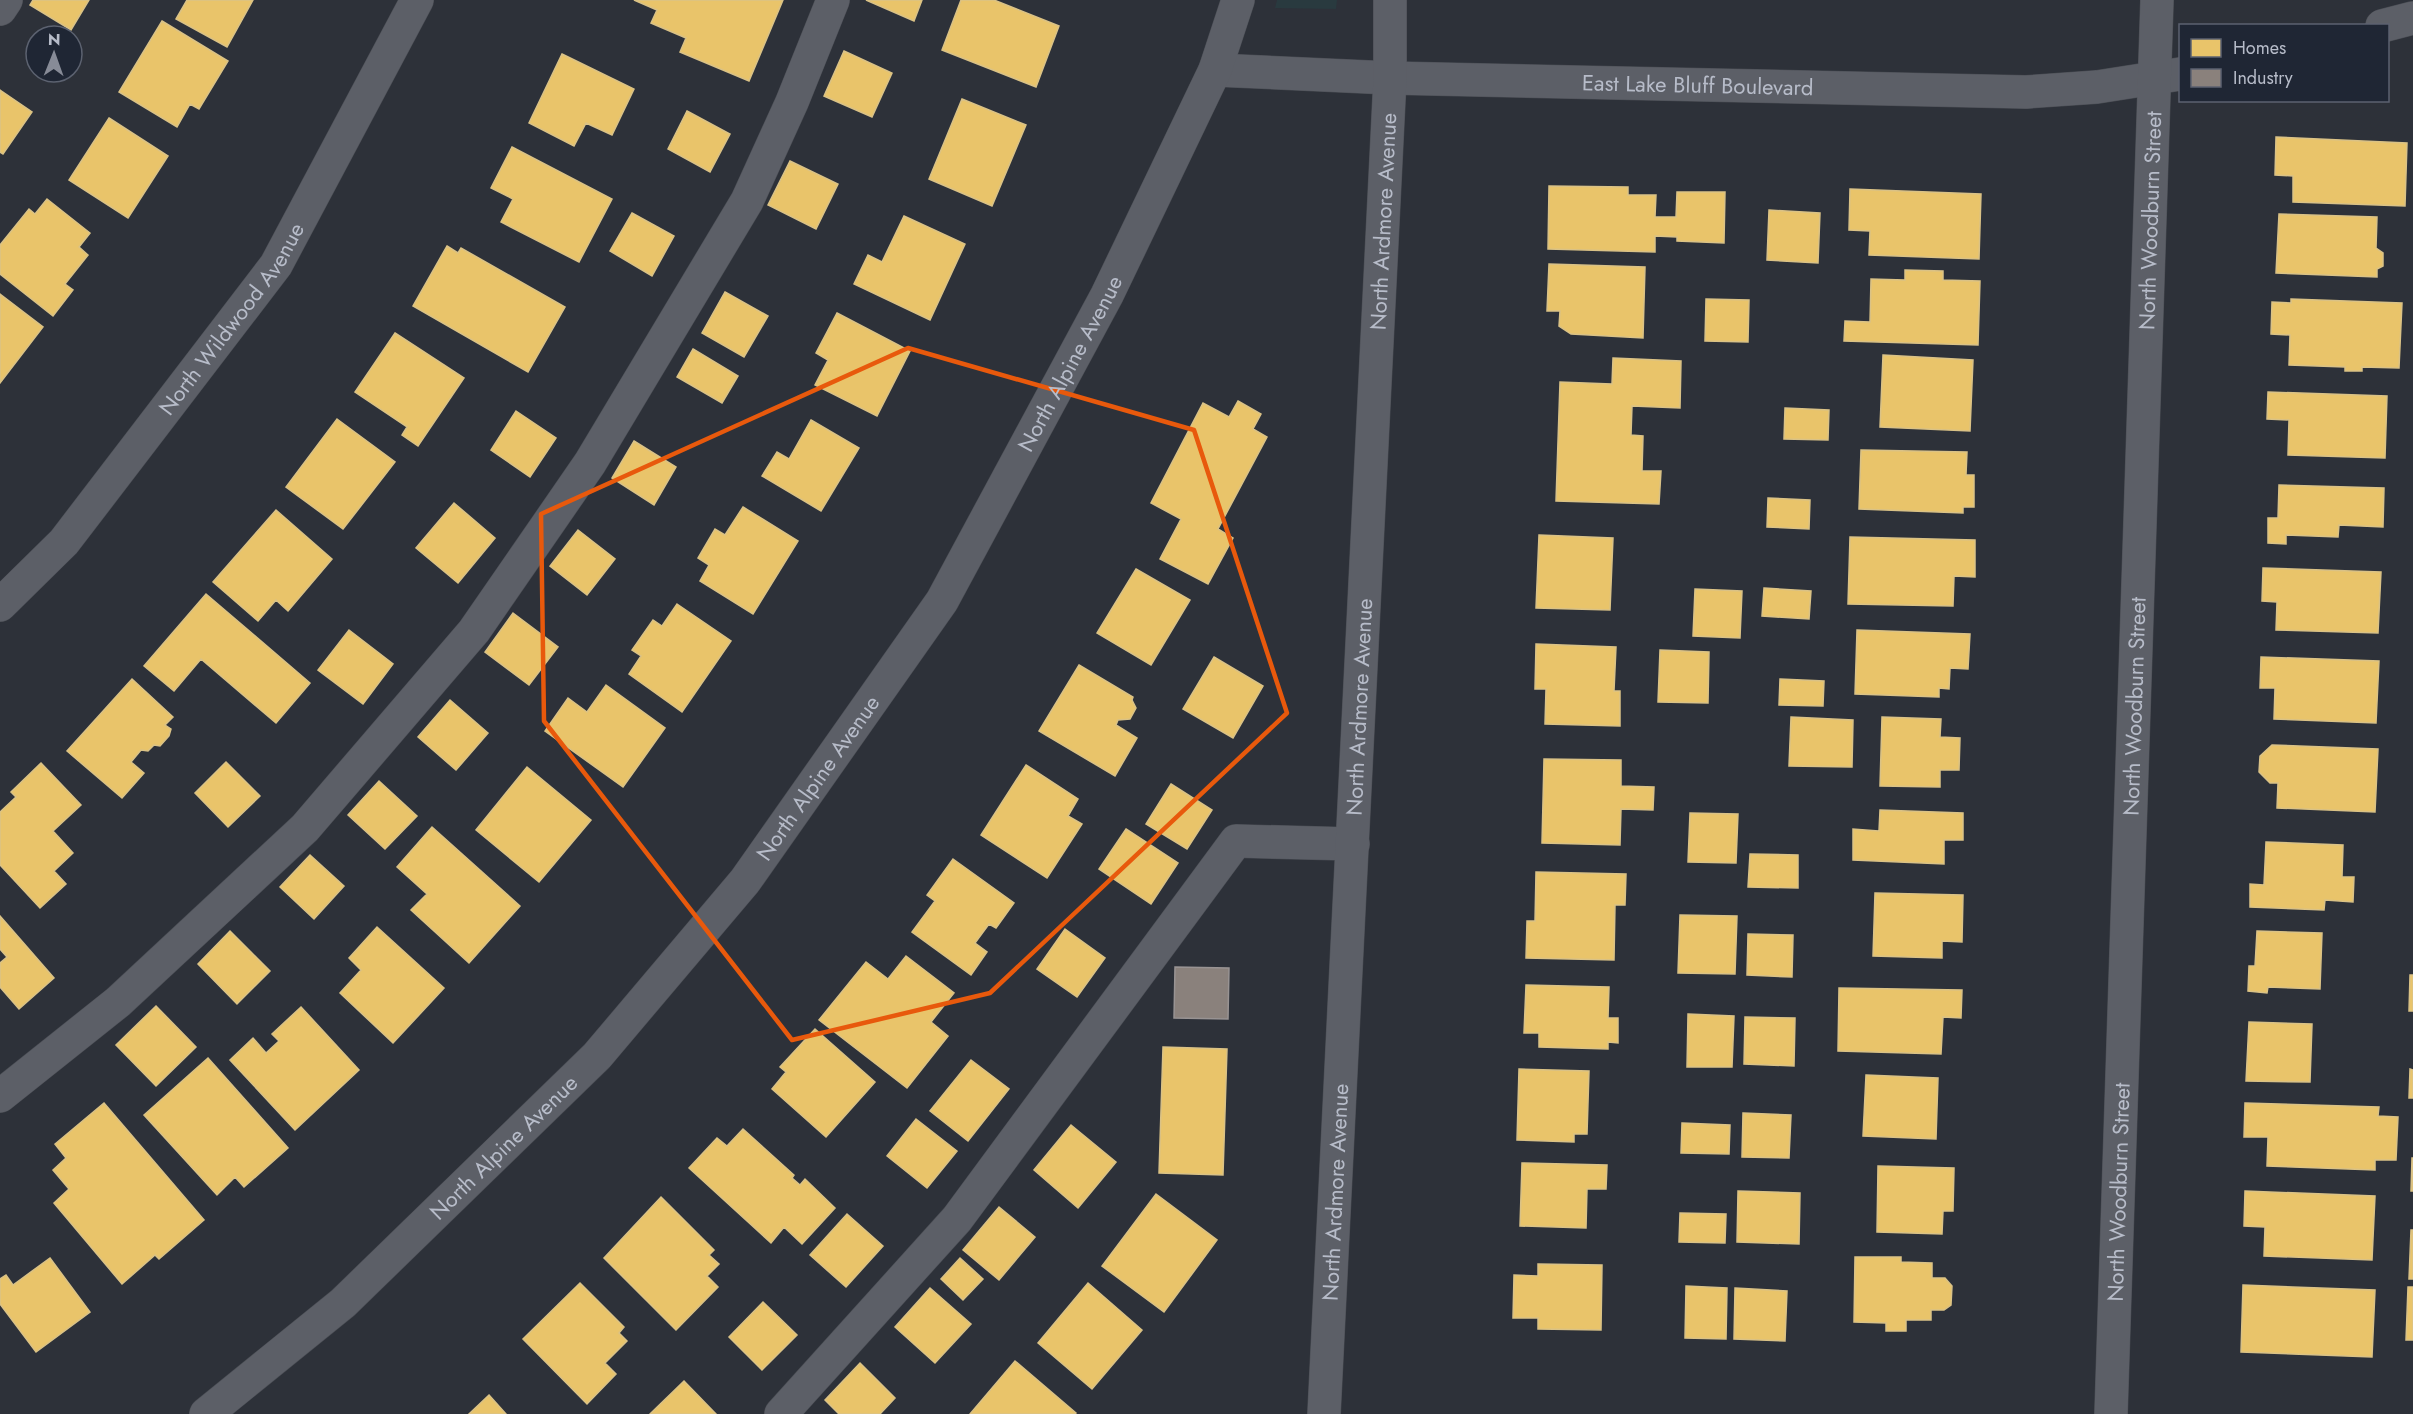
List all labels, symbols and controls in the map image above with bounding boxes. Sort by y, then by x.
north arrow [24,24,84,84]
legend [2179,24,2389,102]
text: N [48,28,61,51]
text: Homes [2233,35,2286,61]
text: Industry [2233,65,2293,91]
street label: East Lake Bluff Boulevard [1582,66,1814,103]
street label: North Woodburn Street [2130,110,2169,331]
street label: North Ardmore Avenue [1362,112,1404,331]
street label: North Wildwood Avenue [151,217,312,422]
street label: North Alpine Avenue [1009,270,1130,457]
street label: North Woodburn Street [2114,596,2154,816]
street label: North Ardmore Avenue [1338,597,1380,816]
street label: North Alpine Avenue [748,688,887,867]
street label: North Alpine Avenue [422,1067,585,1227]
street label: North Woodburn Street [2099,1081,2138,1302]
street label: North Ardmore Avenue [1314,1083,1356,1302]

